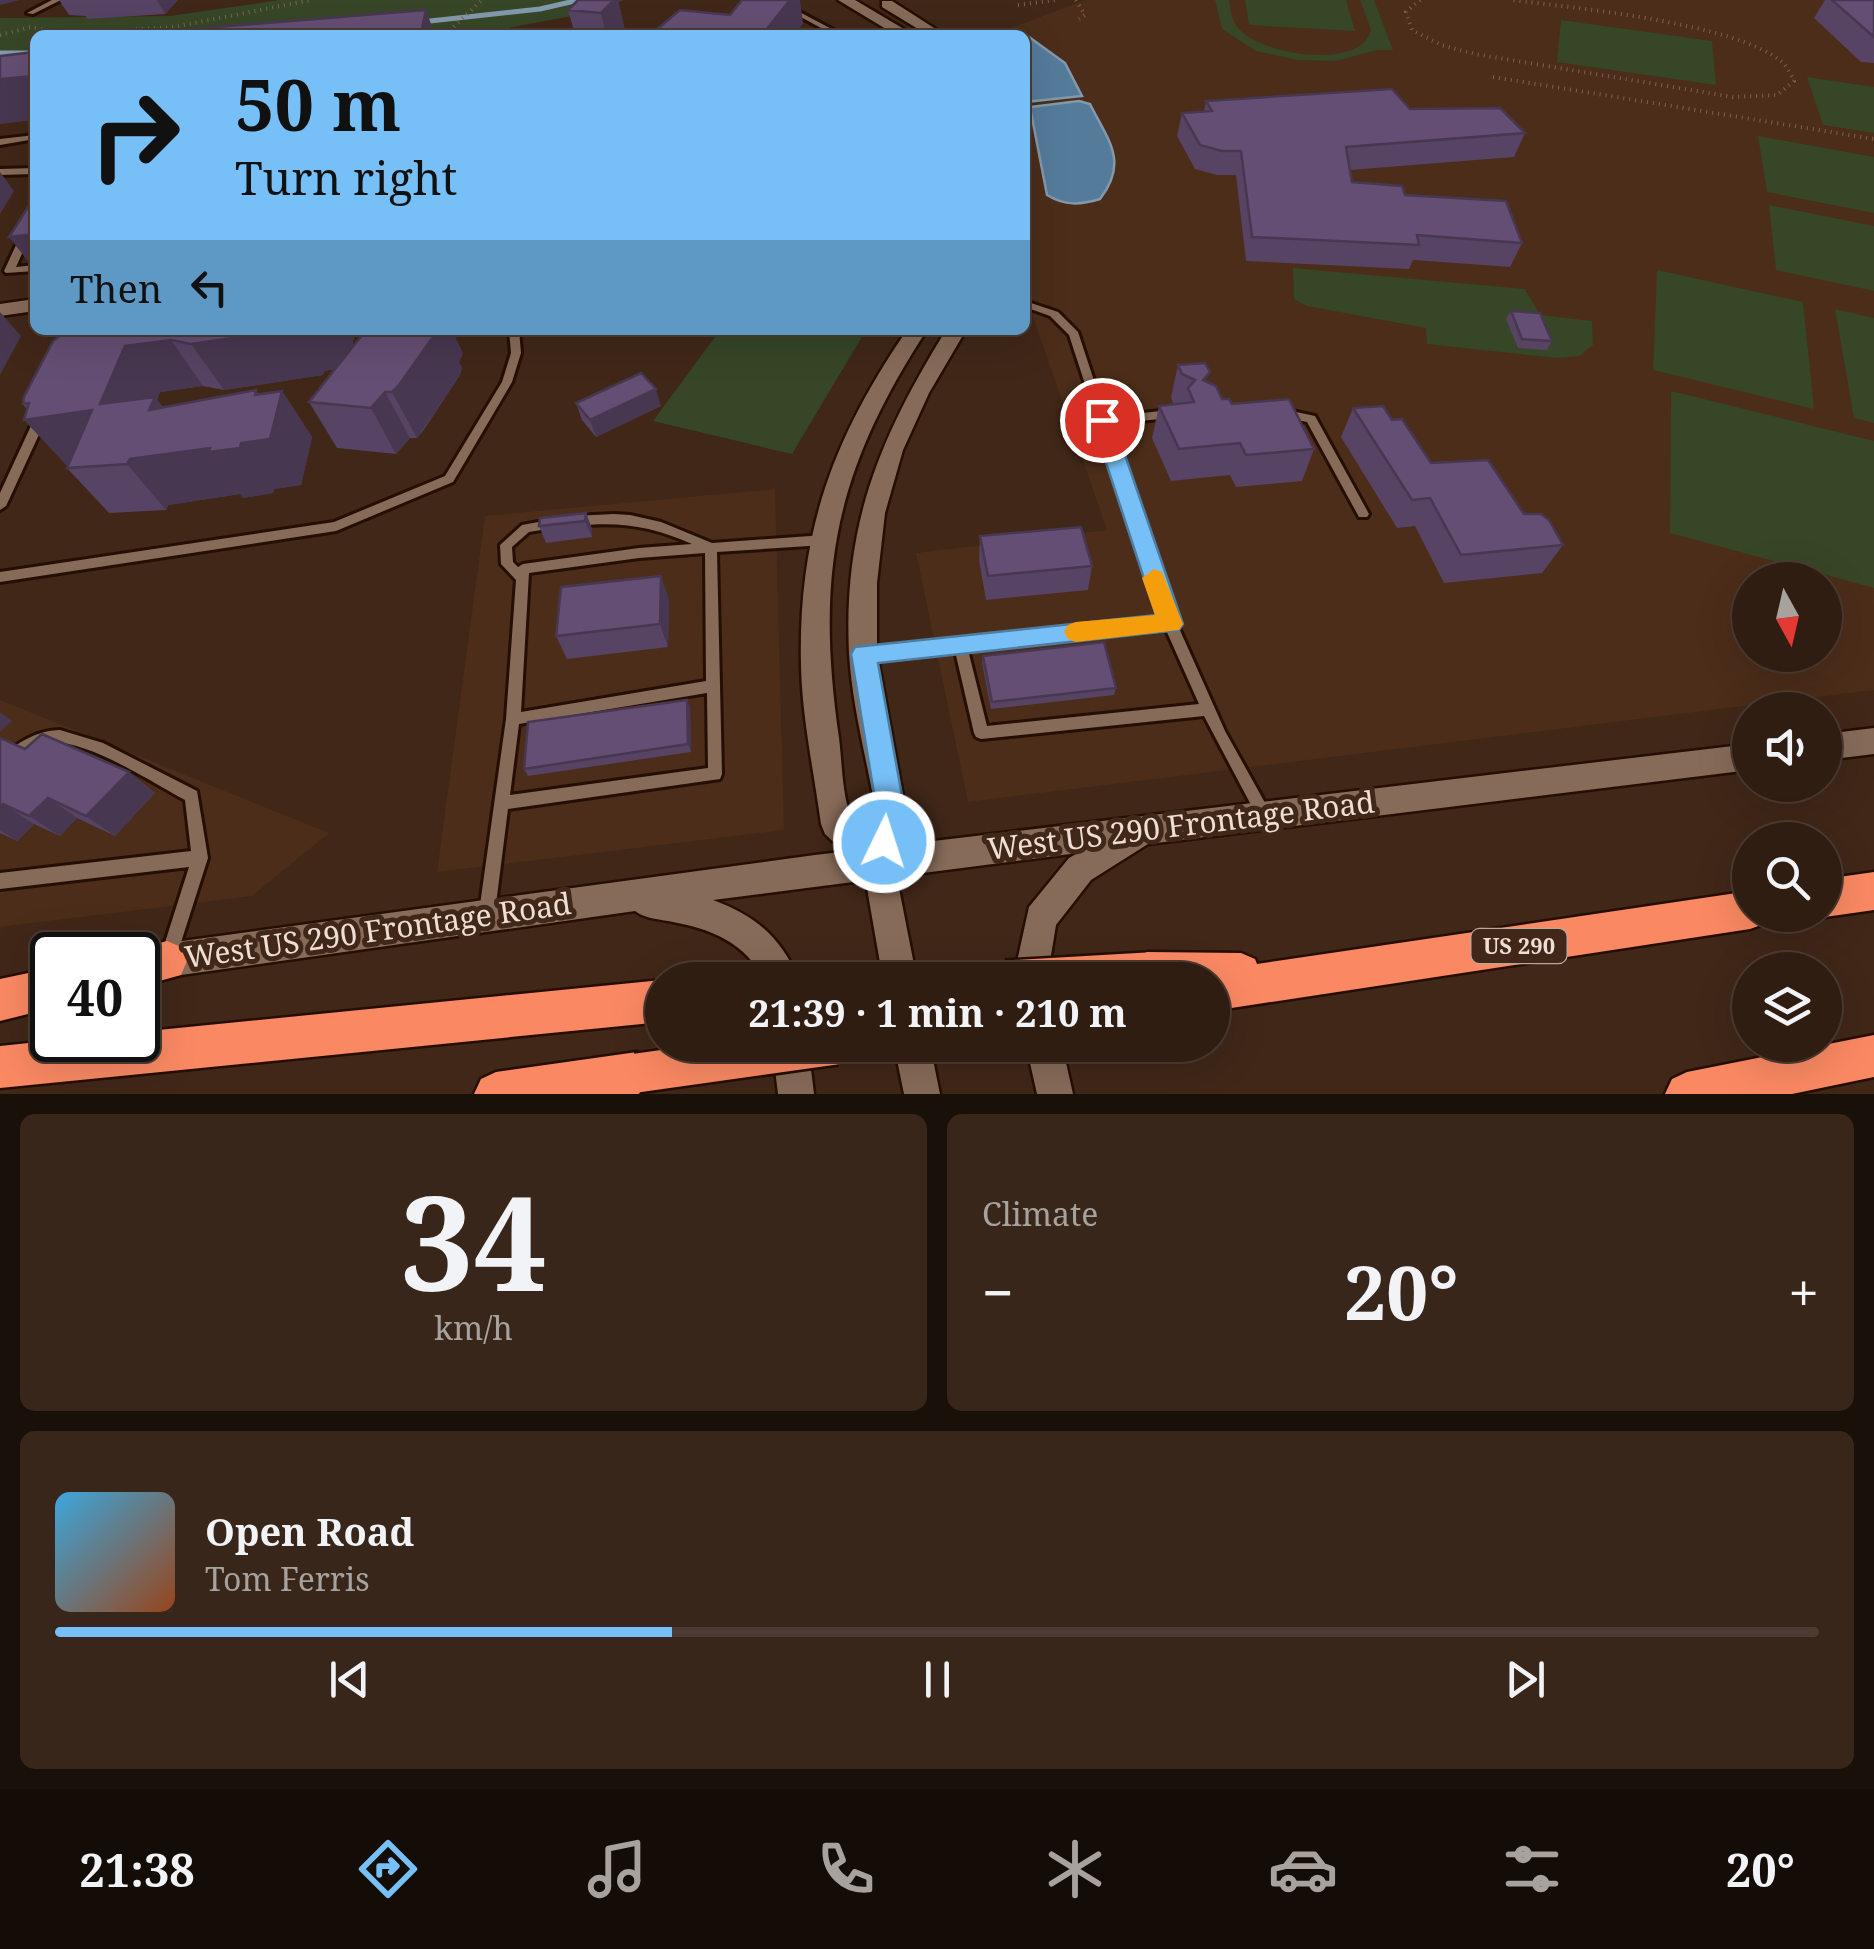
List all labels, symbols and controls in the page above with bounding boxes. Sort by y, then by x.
text: 50 m [235,56,401,152]
icon: right [70,70,200,200]
text: Turn right [235,147,457,208]
icon: left [182,260,237,315]
text: Then [70,262,162,314]
pin [1060,378,1145,463]
icon: arrive [1075,393,1130,448]
north arrow [1732,562,1842,672]
map controls [1732,562,1842,1062]
button: sound [1732,692,1842,802]
street label: West US 290 Frontage Road [985,780,1377,869]
position arrow [832,790,936,894]
button: search [1732,822,1842,932]
street label: West US 290 Frontage Road [182,882,574,977]
road number: US 290 [1472,929,1566,963]
speed limit sign: 40 [30,932,160,1062]
button: layers [1732,952,1842,1062]
text: 21:39 · 1 min · 210 m [748,986,1127,1038]
text: 34 [400,1152,547,1329]
text: Climate [982,1192,1098,1235]
text: 20° [1344,1240,1458,1342]
text: − [982,1254,1014,1329]
text: + [1788,1254,1819,1329]
text: km/h [434,1306,513,1349]
text: Open Road [205,1505,414,1557]
text: Tom Ferris [205,1557,370,1600]
icon: previous [322,1652,377,1707]
icon: pause [910,1652,965,1707]
icon: next [1498,1652,1553,1707]
icon: directions [353,1834,423,1904]
icon: music [582,1834,652,1904]
icon: phone [811,1834,881,1904]
icon: climate [1040,1834,1110,1904]
icon: car [1268,1834,1338,1904]
icon: filters [1497,1834,1567,1904]
text: 21:38 [79,1839,195,1900]
text: 20° [1726,1839,1795,1900]

